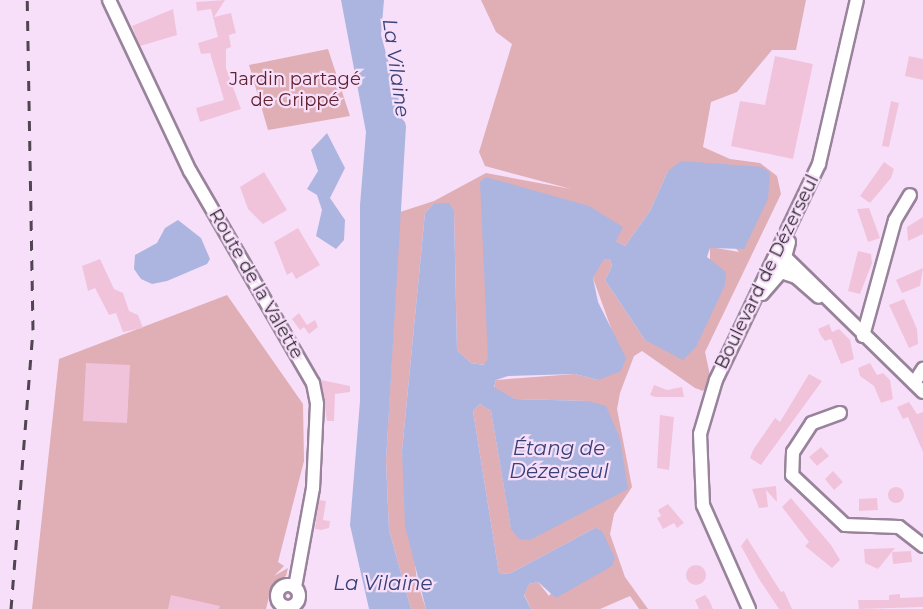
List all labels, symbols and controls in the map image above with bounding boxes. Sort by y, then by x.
water label: La Vilaine [377,17,415,119]
park label: Jardin partagé de Grippé [229,69,361,112]
street label: Boulevard de Dézerseul [710,171,824,373]
street label: Route de la Valette [204,205,308,363]
water label: Étang de Dézerseul [509,436,609,483]
water label: La Vilaine [333,571,433,595]

